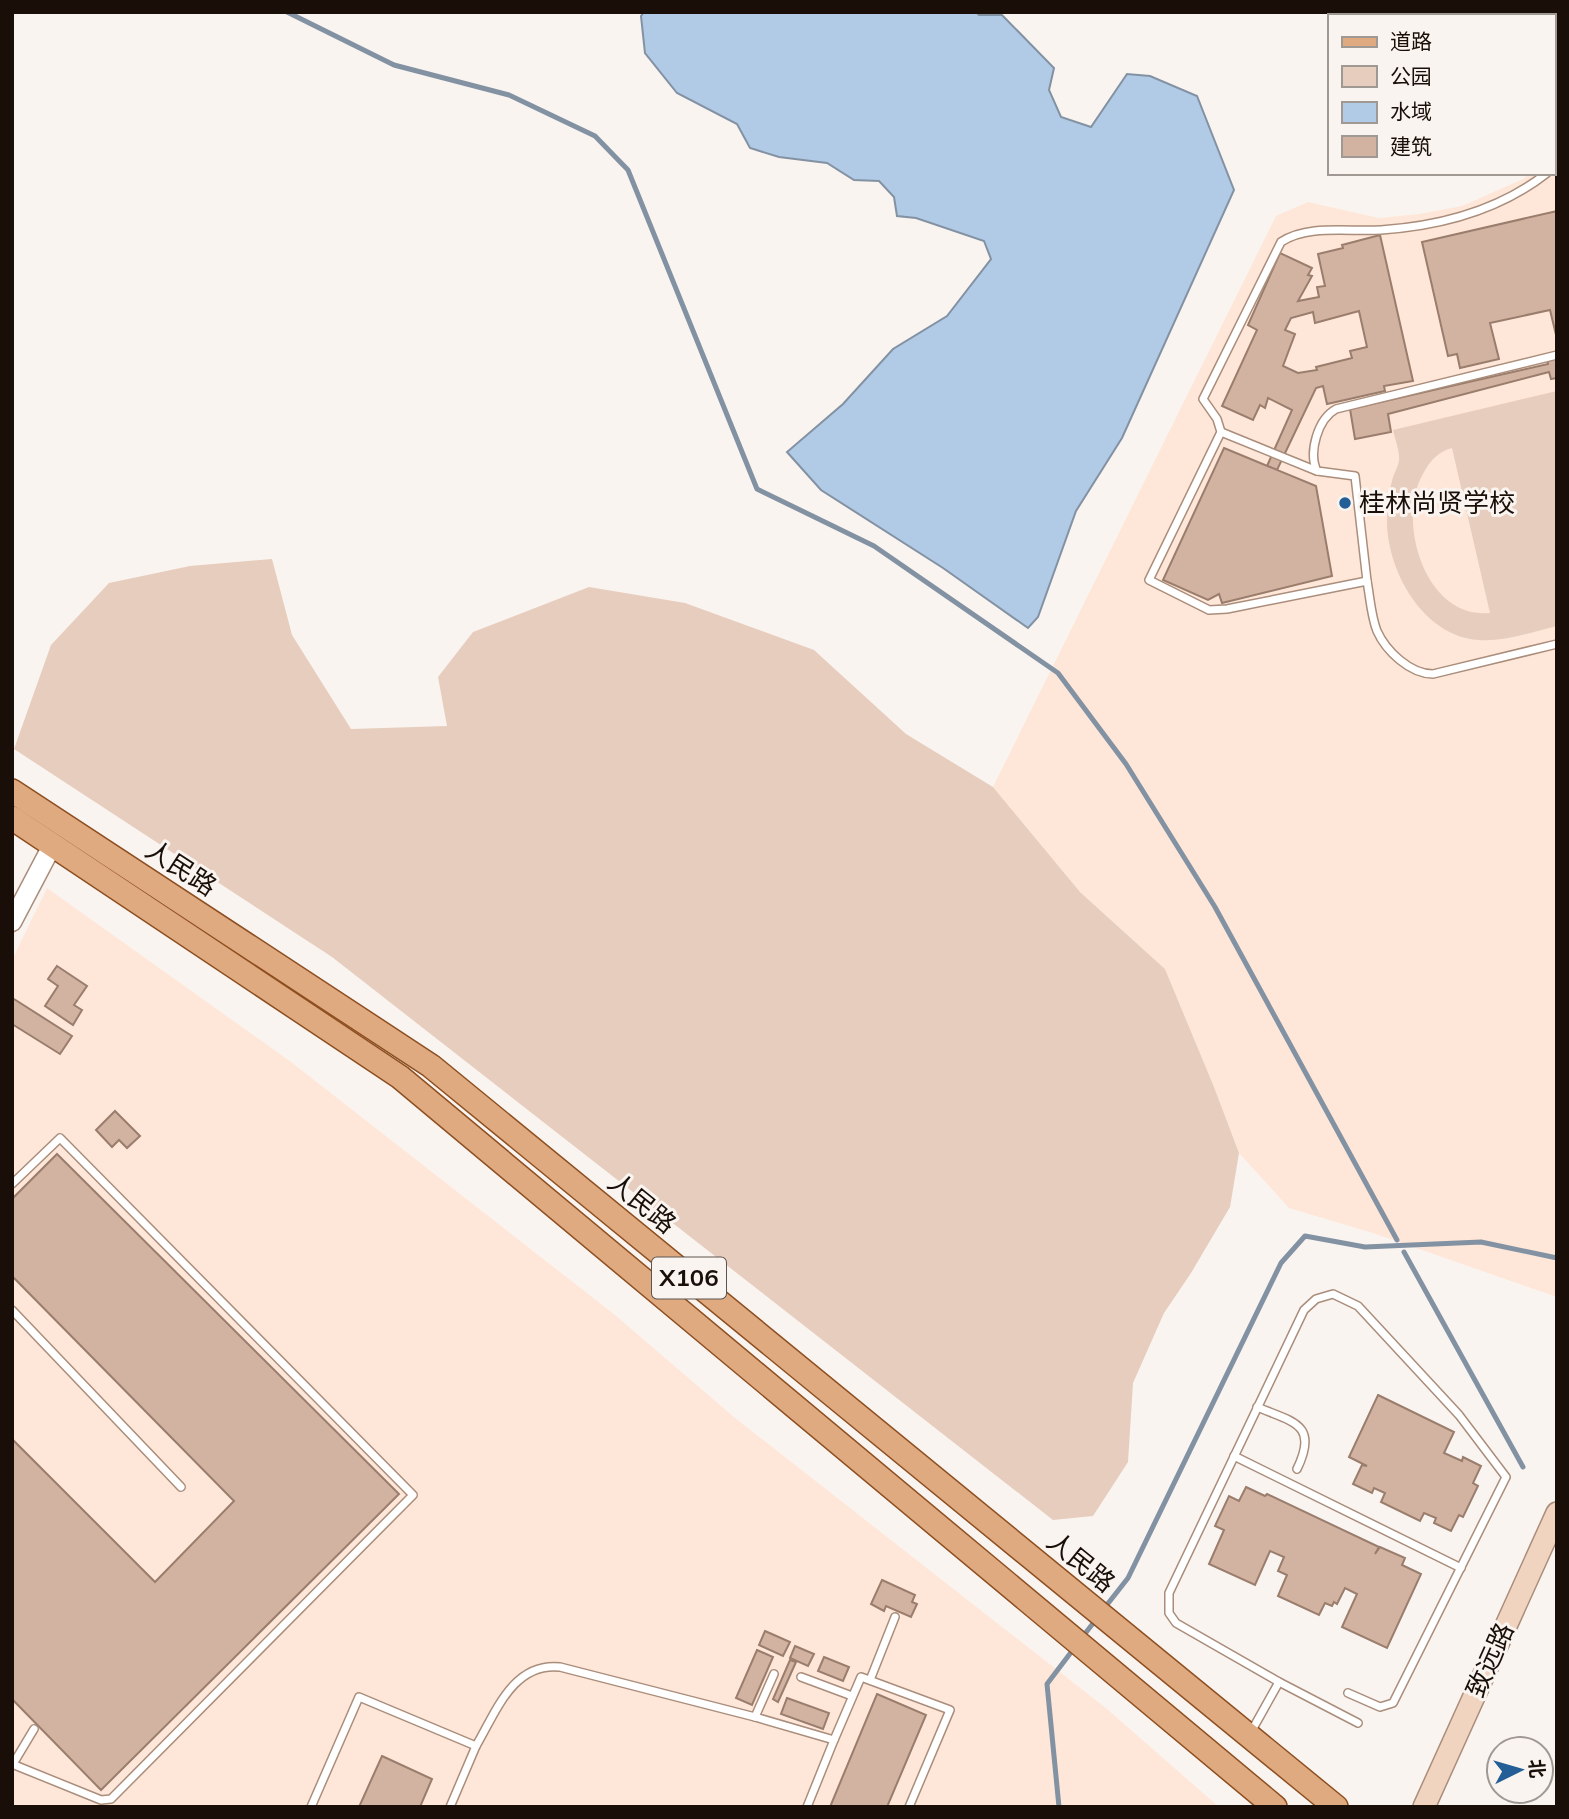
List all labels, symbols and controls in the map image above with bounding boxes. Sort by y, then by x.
legend [1328,14,1555,175]
text: 道路 [1390,28,1432,54]
text: 公园 [1390,63,1432,89]
text: 水域 [1390,98,1432,124]
text: 建筑 [1390,133,1432,159]
place label: 桂林尚贤学校 [1359,486,1515,519]
marker: 桂林尚贤学校 [1337,495,1353,511]
street label: 人民路 [140,832,223,903]
street label: 人民路 [602,1165,683,1240]
road number: X106 [652,1258,726,1298]
street label: 人民路 [1041,1524,1122,1599]
street label: 致远路 [1459,1617,1520,1702]
north arrow [1485,1735,1555,1805]
text: 北 [1524,1758,1550,1779]

